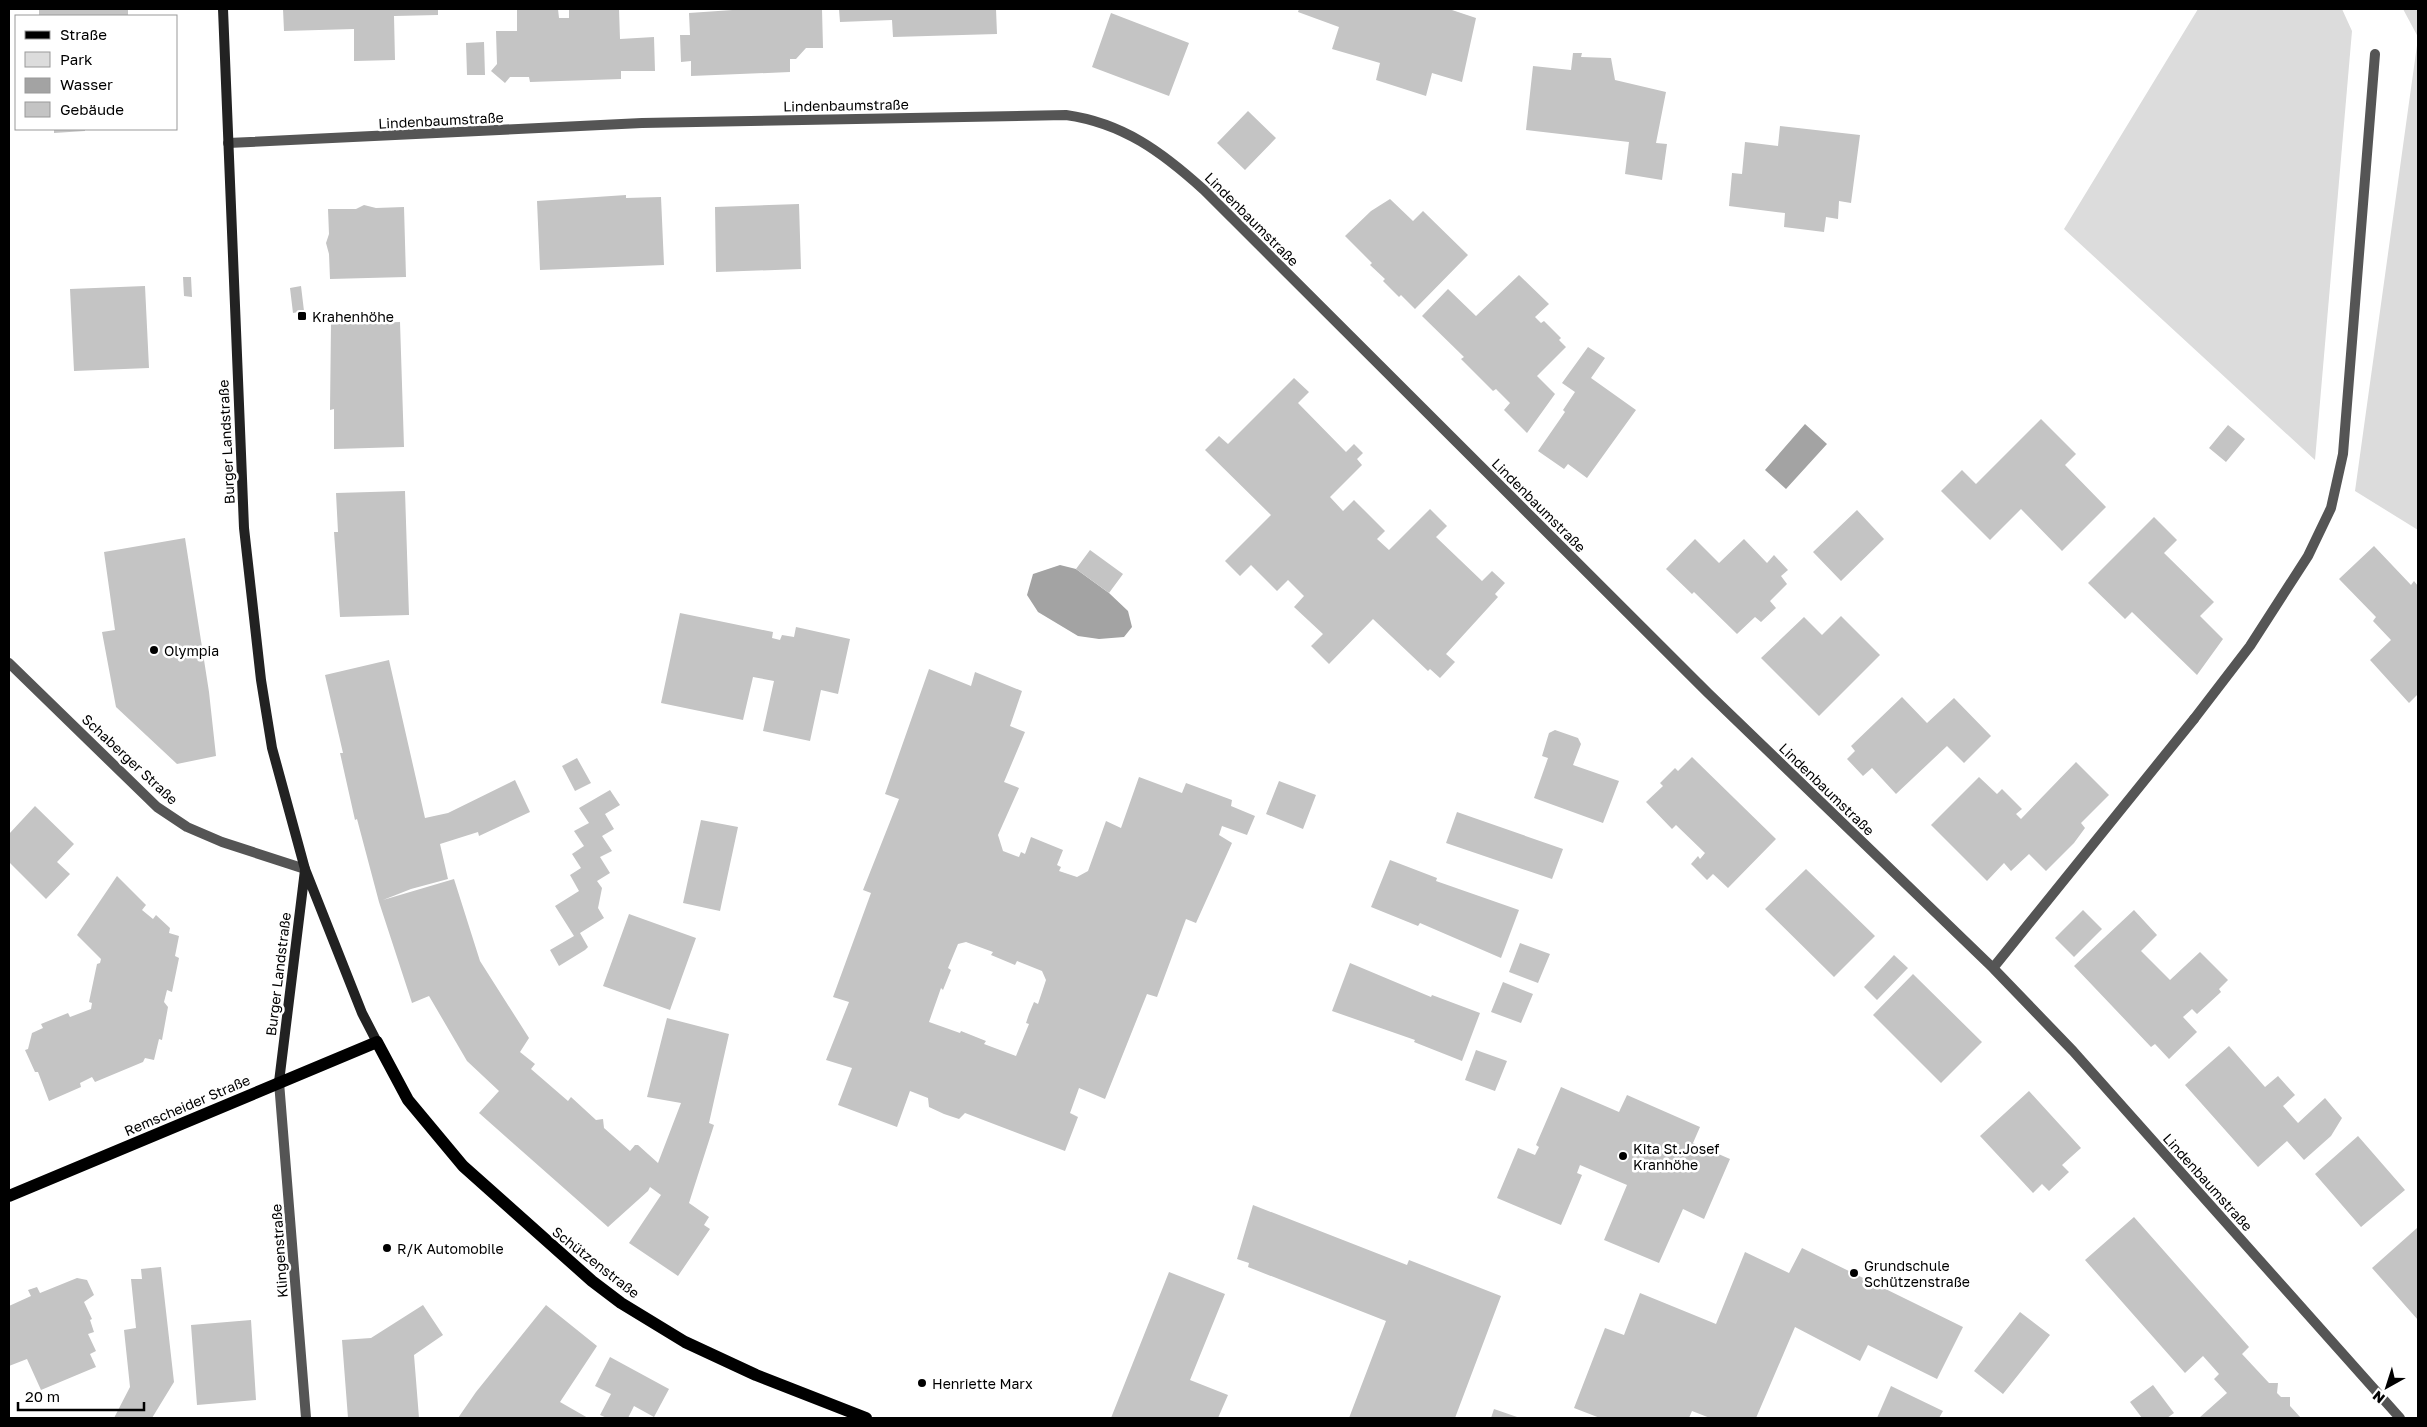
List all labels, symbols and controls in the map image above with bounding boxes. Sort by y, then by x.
legend [15,15,178,130]
text: Straße [60,25,107,43]
text: Park [60,50,93,68]
text: Wasser [60,75,113,93]
street label: Lindenbaumstraße [783,95,909,115]
text: Gebäude [60,100,124,118]
street label: Lindenbaumstraße [378,108,504,132]
street label: Lindenbaumstraße [1202,169,1302,269]
place label: Krahenhöhe [312,308,394,325]
marker: Krahenhöhe [296,310,308,322]
street label: Burger Landstraße [214,379,238,505]
street label: Lindenbaumstraße [1489,455,1589,555]
place label: Olympia [164,642,219,659]
marker: Olympia [148,644,160,656]
street label: Schaberger Straße [79,710,181,808]
street label: Lindenbaumstraße [1776,739,1878,839]
street label: Burger Landstraße [262,911,294,1037]
street label: Remscheider Straße [122,1071,252,1139]
street label: Lindenbaumstraße [2160,1130,2256,1234]
place label: Kita St.Josef Kranhöhe [1633,1140,1719,1173]
marker: Kita St.Josef Kranhöhe [1617,1150,1629,1162]
street label: Klingenstraße [267,1203,291,1299]
street label: Schützenstraße [549,1223,643,1301]
place label: R/K Automobile [397,1240,504,1257]
marker: R/K Automobile [381,1242,393,1254]
place label: Grundschule Schützenstraße [1864,1257,1970,1290]
marker: Grundschule Schützenstraße [1848,1267,1860,1279]
north arrow [2362,1362,2412,1412]
place label: Henriette Marx [932,1375,1033,1392]
marker: Henriette Marx [916,1377,928,1389]
scale bar [18,1380,144,1412]
text: 20 m [25,1387,60,1405]
text: N [2369,1388,2388,1407]

